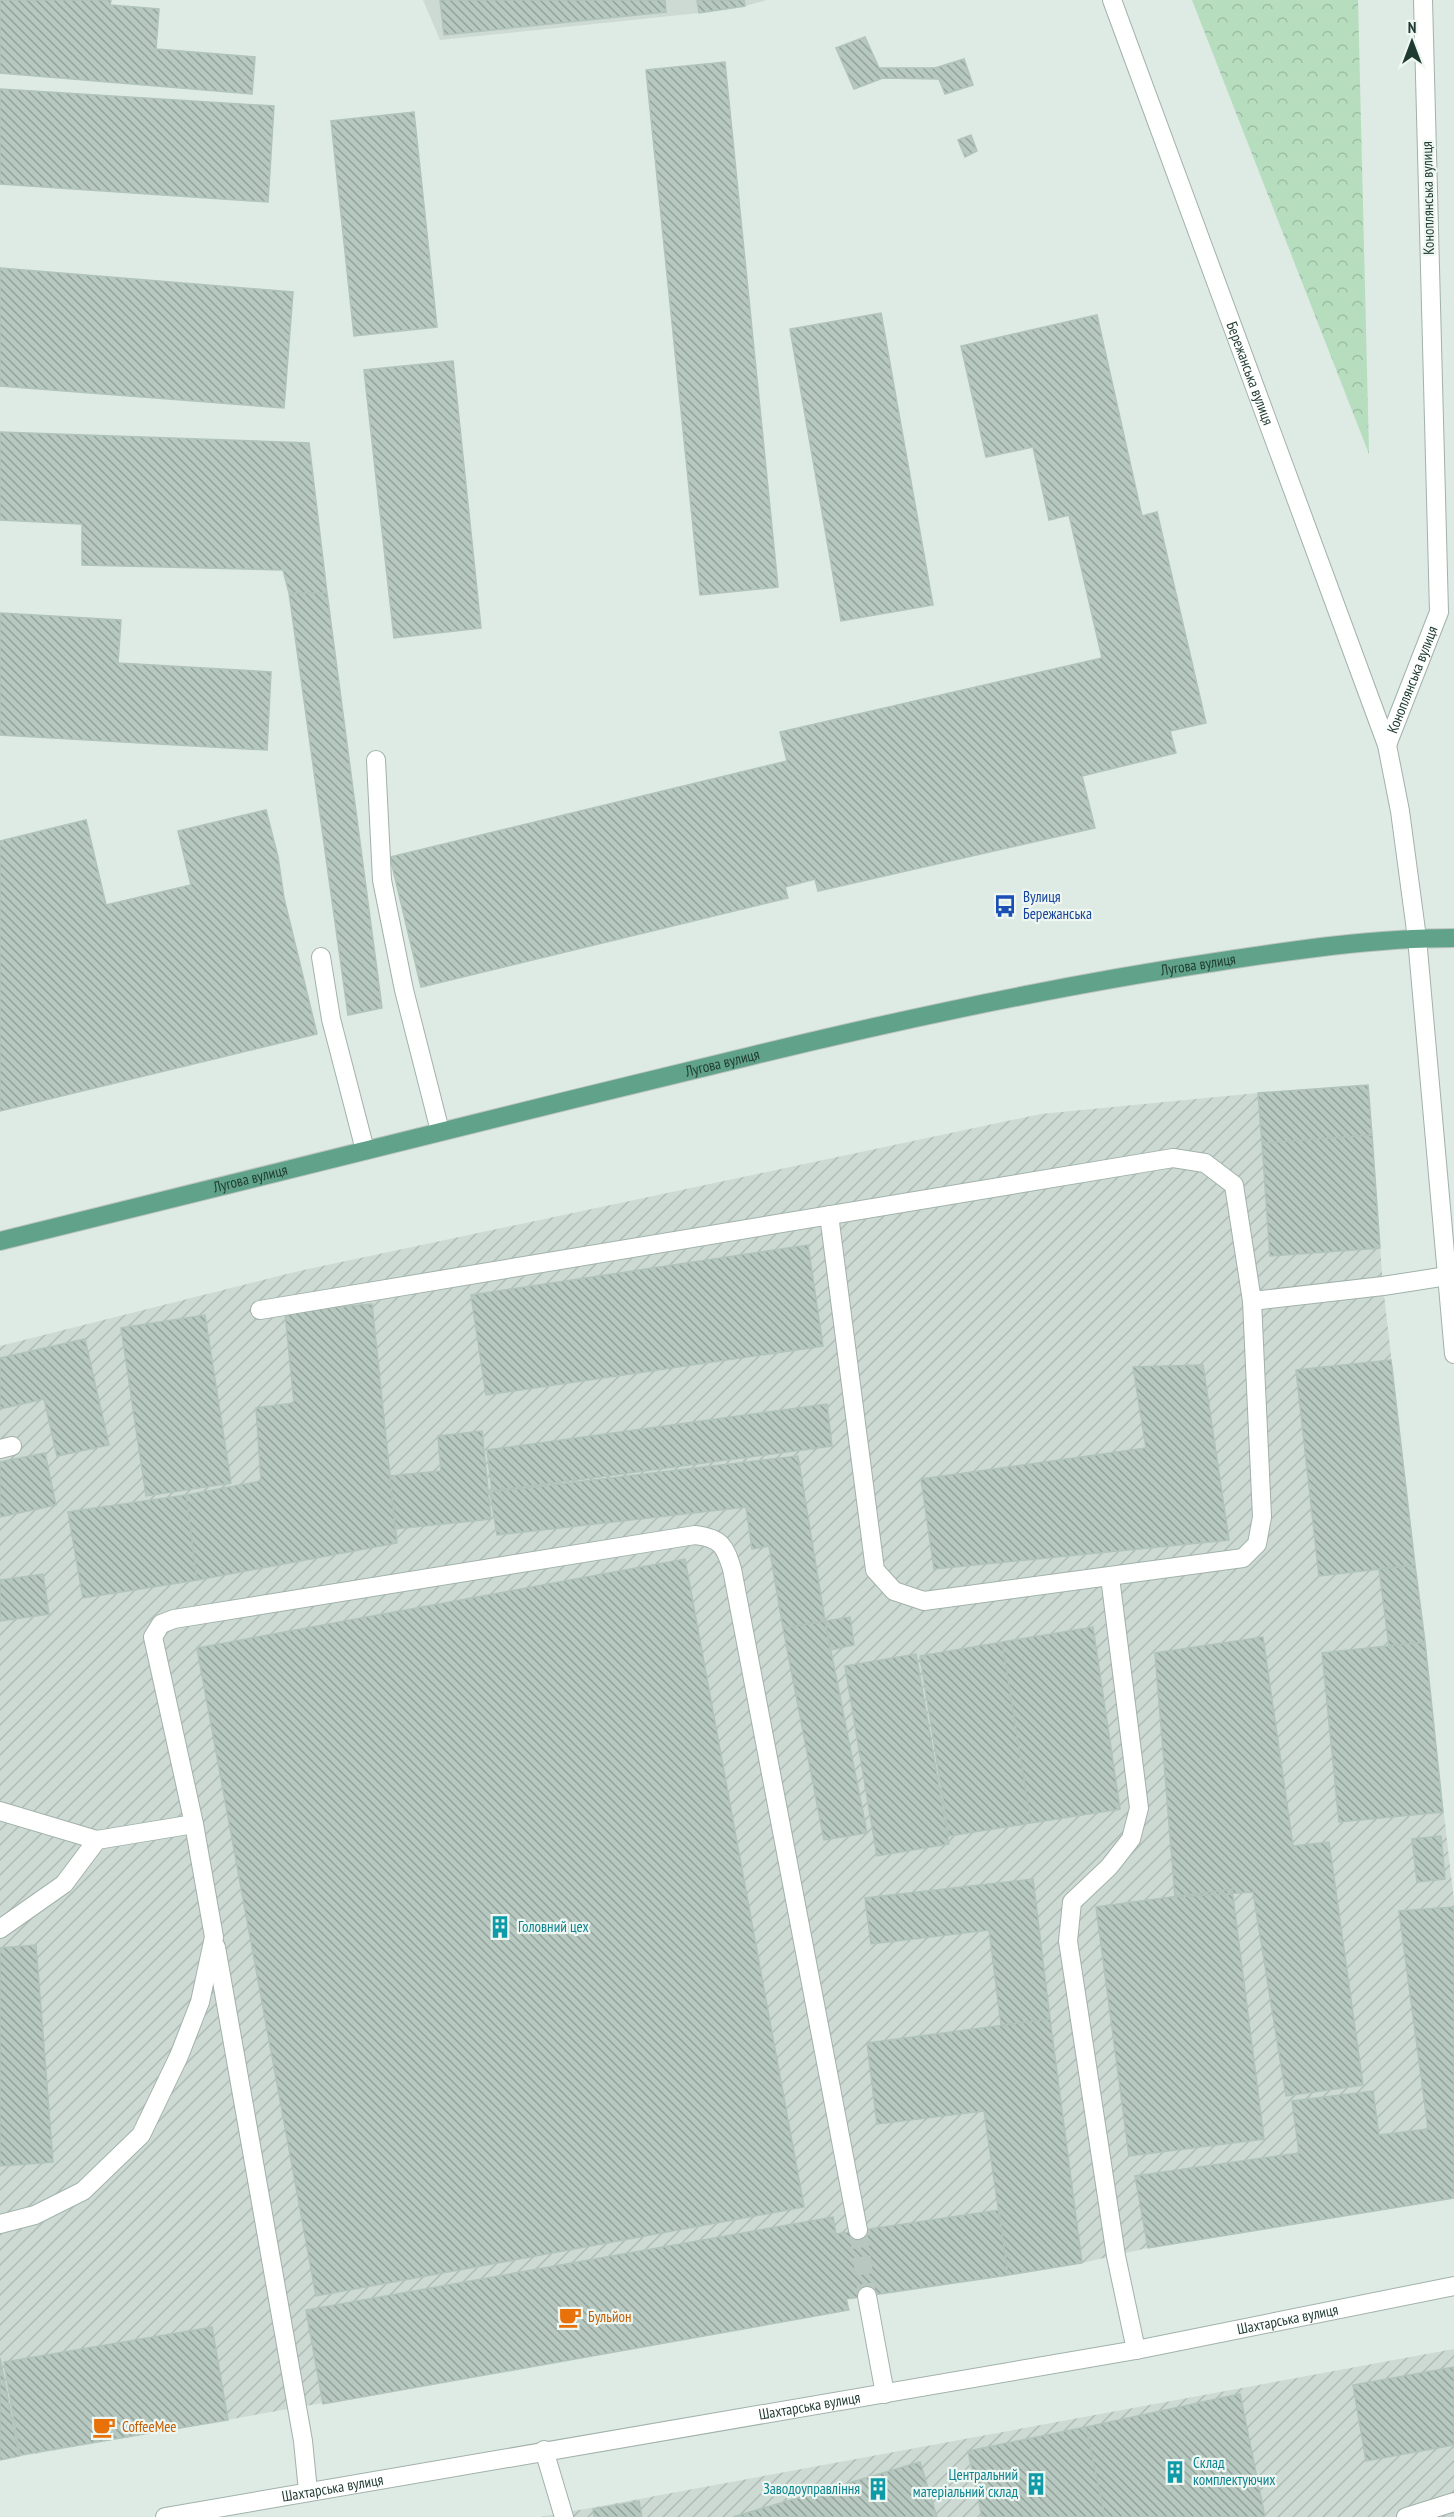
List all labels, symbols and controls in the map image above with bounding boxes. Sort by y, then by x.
north arrow [1382,12,1442,72]
text: N [1408,17,1416,37]
street label: Коноплянська вулиця [1417,141,1438,255]
street label: Бережанська вулиця [1223,319,1278,428]
street label: Коноплянська вулиця [1382,623,1442,736]
place label: Вулиця Бережанська [1023,887,1092,923]
bus stop icon: Вулиця Бережанська [992,893,1018,919]
street label: Лугова вулиця [1158,949,1237,980]
street label: Лугова вулиця [682,1044,762,1081]
street label: Лугова вулиця [210,1160,289,1197]
building icon: Головний цех [487,1914,513,1940]
place label: Головний цех [518,1917,589,1936]
street label: Шахтарська вулиця [1235,2299,1340,2338]
cafe icon: Бульйон [557,2304,583,2330]
place label: Бульйон [588,2307,631,2326]
street label: Шахтарська вулиця [757,2388,862,2424]
cafe icon: CoffeeMee [91,2414,117,2440]
place label: CoffeeMee [122,2417,176,2436]
place label: Склад комплектуючих [1193,2453,1275,2489]
building icon: Склад комплектуючих [1162,2459,1188,2485]
place label: Центральний матеріальний склад [913,2465,1018,2501]
street label: Шахтарська вулиця [280,2470,385,2506]
building icon: Центральний матеріальний склад [1023,2471,1049,2497]
building icon: Заводоуправління [865,2476,891,2502]
place label: Заводоуправління [763,2479,860,2498]

